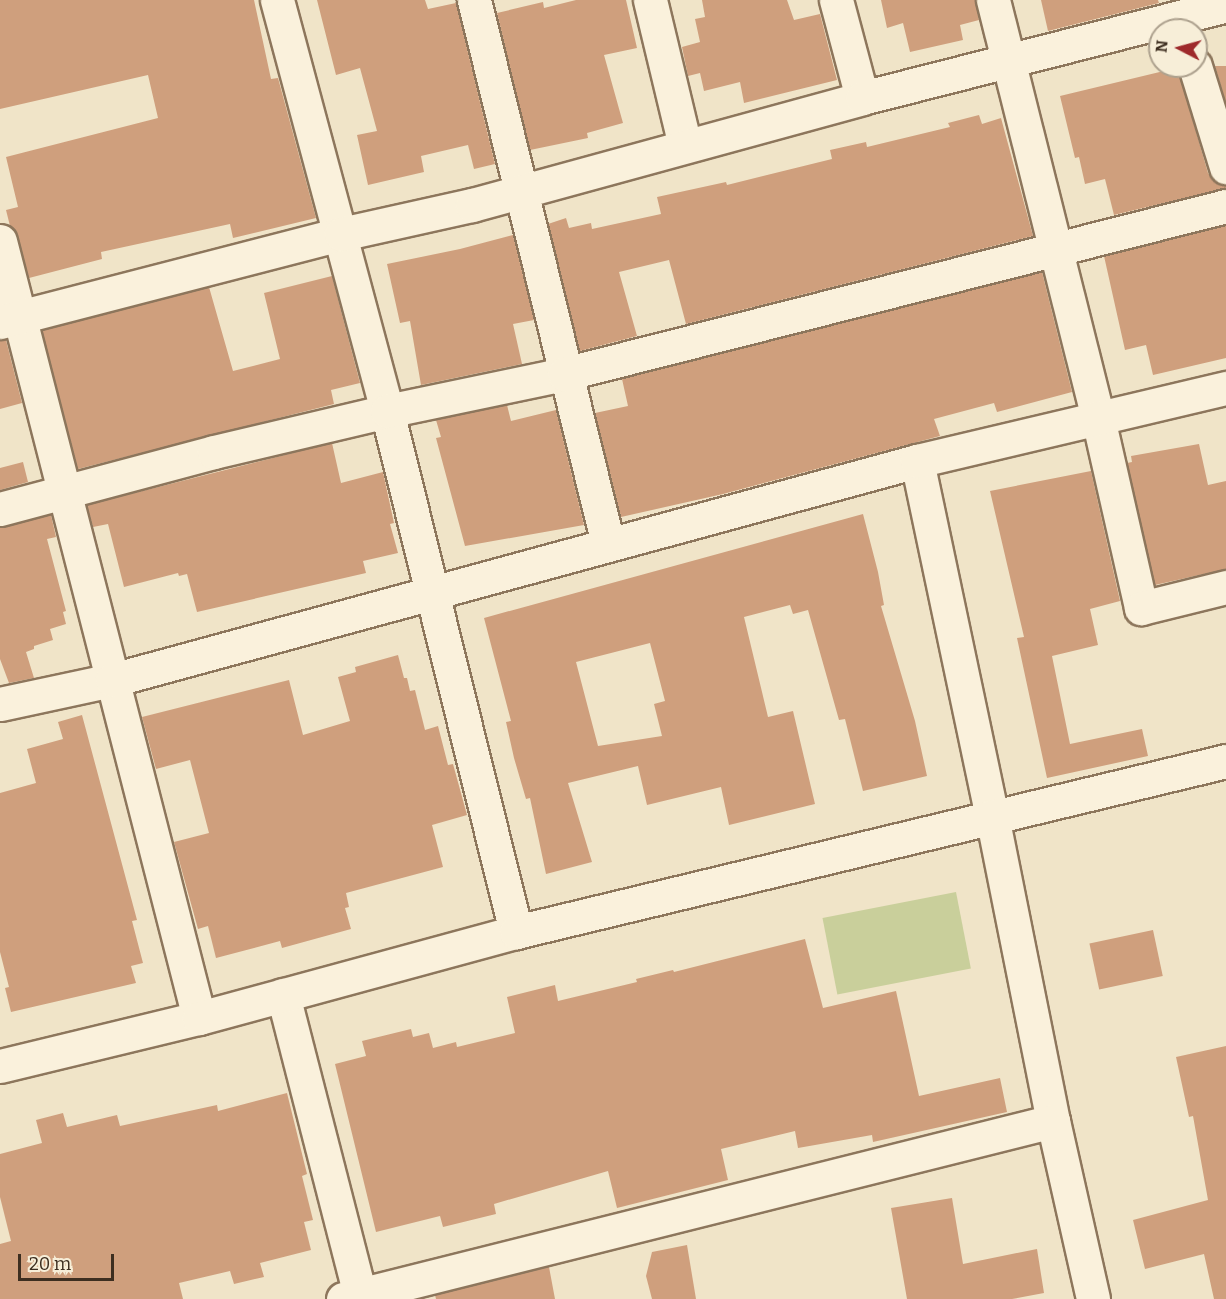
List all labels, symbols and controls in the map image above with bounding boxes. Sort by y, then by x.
north arrow [1148,18,1208,78]
text: N [1151,39,1172,53]
scale bar [21,1242,117,1280]
text: 20 m [29,1253,71,1275]

